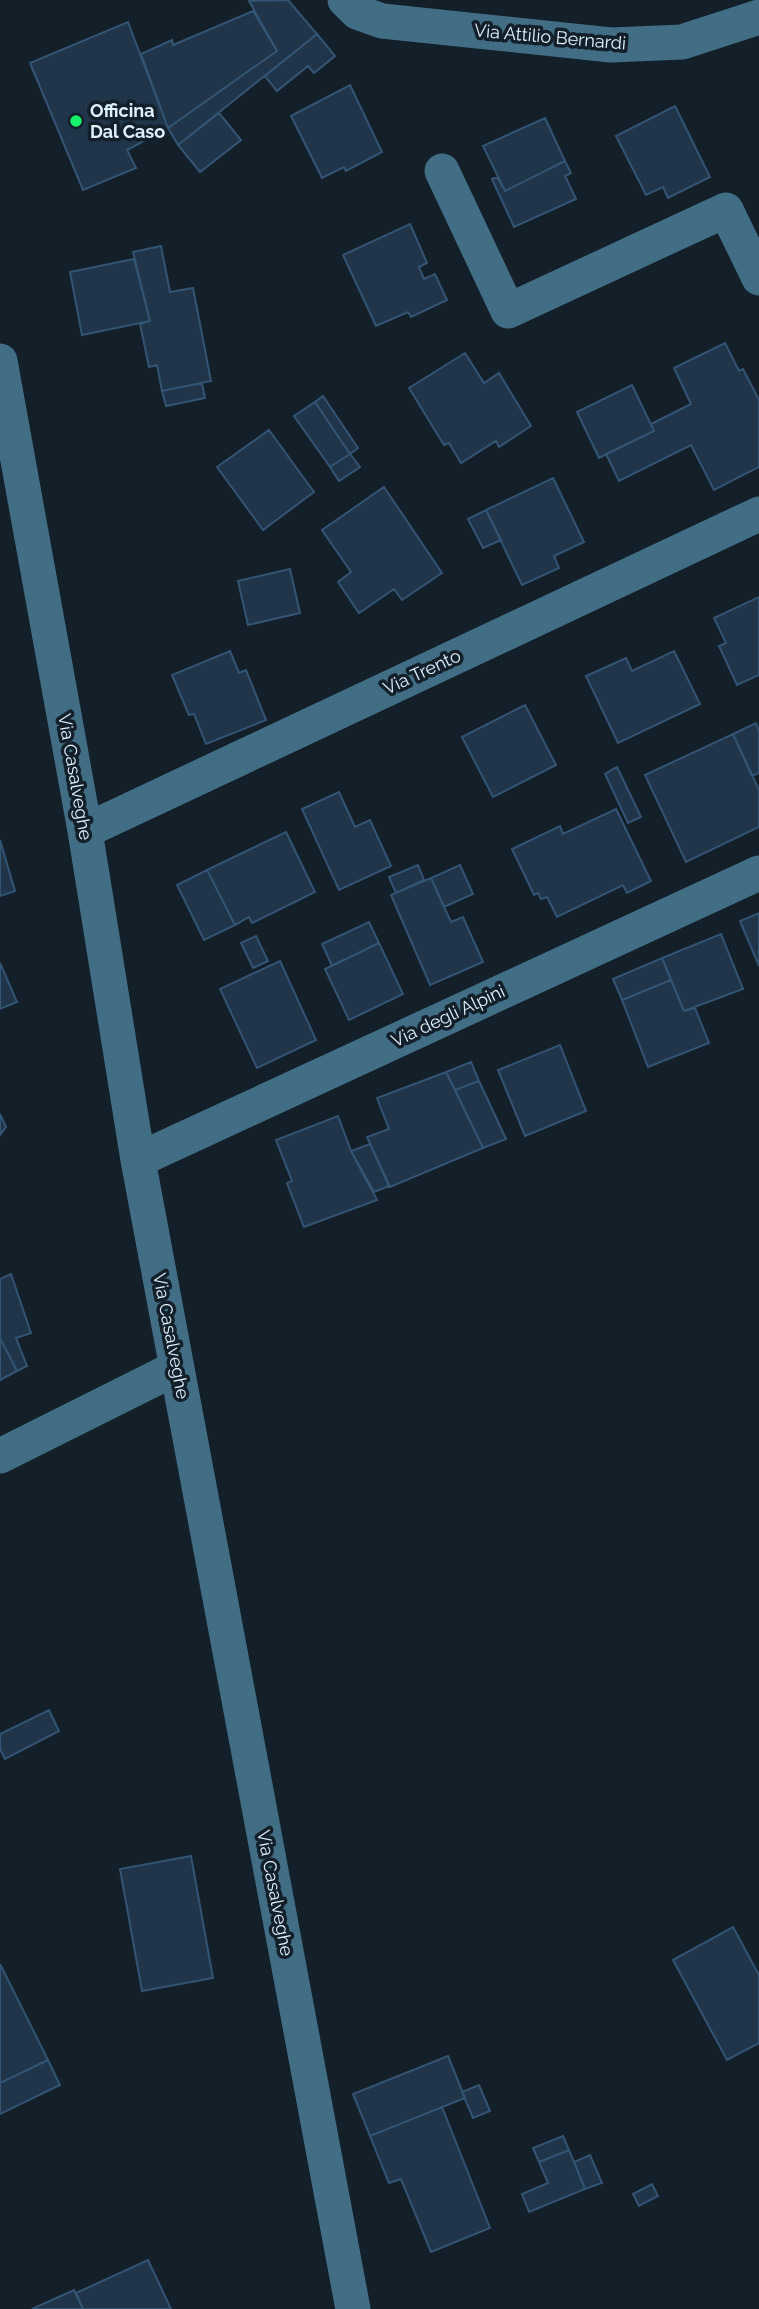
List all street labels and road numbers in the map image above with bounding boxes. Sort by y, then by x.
street label: Via Attilio Bernardi [473,19,627,54]
street label: Via Trento [380,644,464,699]
street label: Via Casalveghe [54,712,97,842]
street label: Via degli Alpini [388,980,508,1051]
street label: Via Casalveghe [149,1271,194,1401]
street label: Via Casalveghe [253,1828,298,1958]

